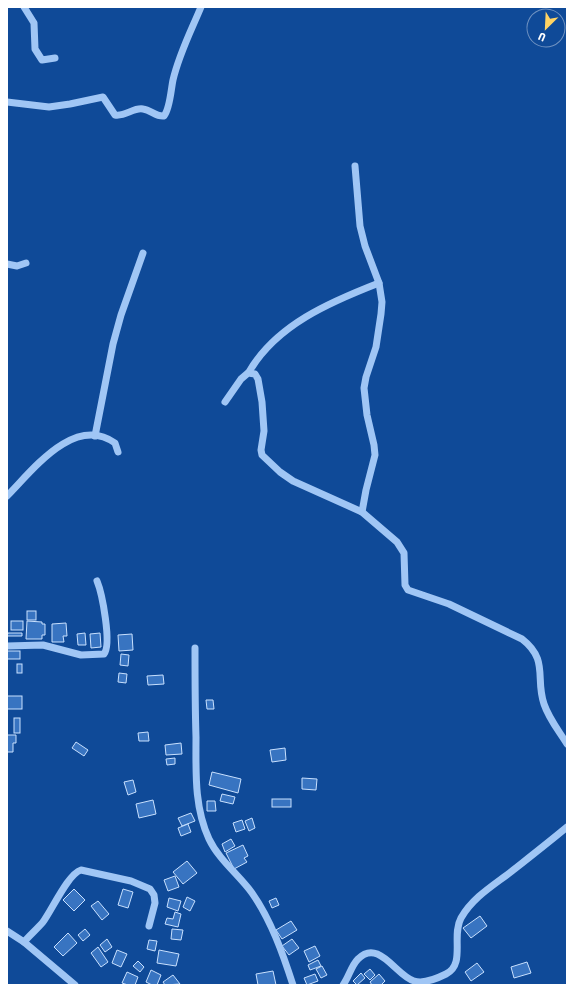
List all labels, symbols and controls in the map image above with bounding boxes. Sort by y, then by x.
north arrow [526,8,566,48]
text: U [537,30,547,44]

